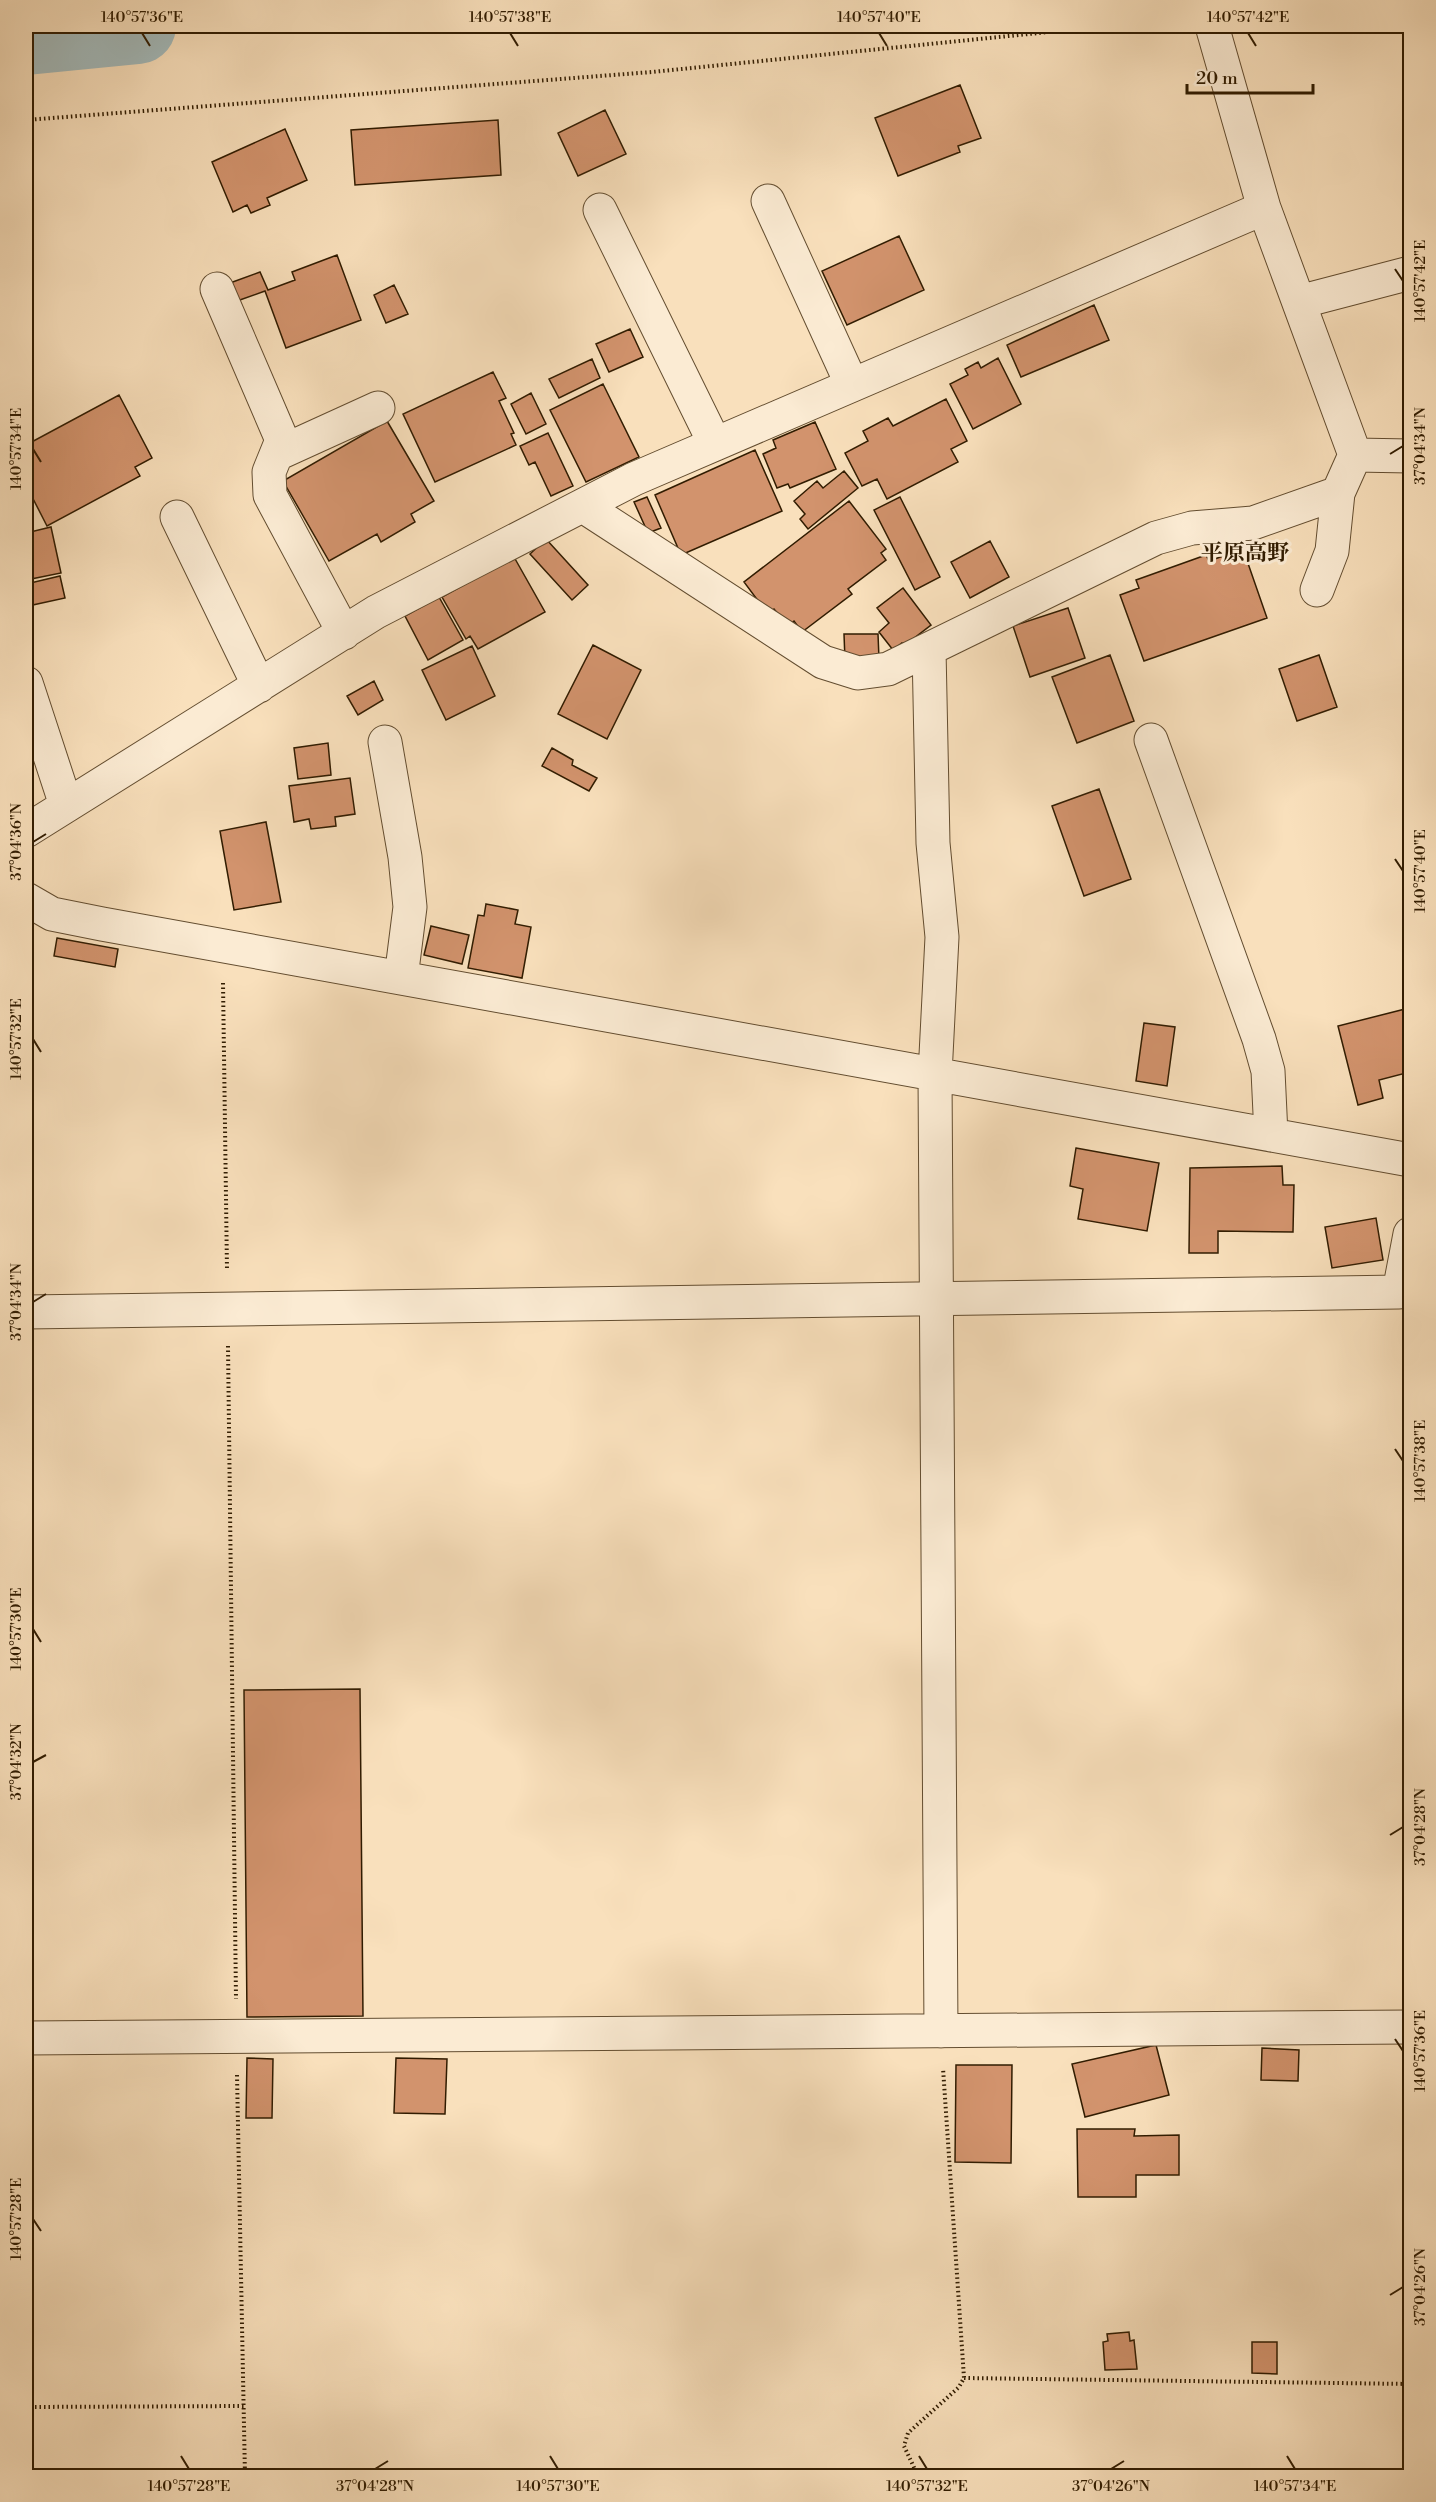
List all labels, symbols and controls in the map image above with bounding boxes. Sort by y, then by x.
text: 140°57'36"E [101,8,183,27]
text: 140°57'38"E [469,8,551,27]
text: 140°57'40"E [837,8,921,27]
text: 140°57'42"E [1207,8,1289,27]
scale bar [1187,57,1313,95]
text: 20 m [1196,67,1238,90]
text: 140°57'42"E [1411,240,1430,322]
text: 37°04'34"N [1411,407,1430,485]
text: 140°57'34"E [7,408,26,490]
district label: 平原高野 [1201,540,1290,567]
text: 37°04'36"N [7,803,26,881]
text: 140°57'40"E [1411,829,1430,913]
text: 140°57'32"E [7,998,26,1080]
text: 37°04'34"N [7,1263,26,1341]
text: 140°57'38"E [1411,1420,1430,1502]
text: 140°57'30"E [7,1587,26,1671]
text: 37°04'32"N [7,1723,26,1801]
text: 37°04'28"N [1411,1788,1430,1866]
text: 140°57'36"E [1411,2010,1430,2092]
text: 140°57'28"E [7,2178,26,2260]
text: 37°04'26"N [1411,2248,1430,2326]
text: 140°57'28"E [148,2477,230,2496]
text: 37°04'28"N [336,2477,414,2496]
text: 140°57'30"E [516,2477,600,2496]
text: 140°57'32"E [886,2477,968,2496]
text: 37°04'26"N [1072,2477,1150,2496]
text: 140°57'34"E [1254,2477,1336,2496]

